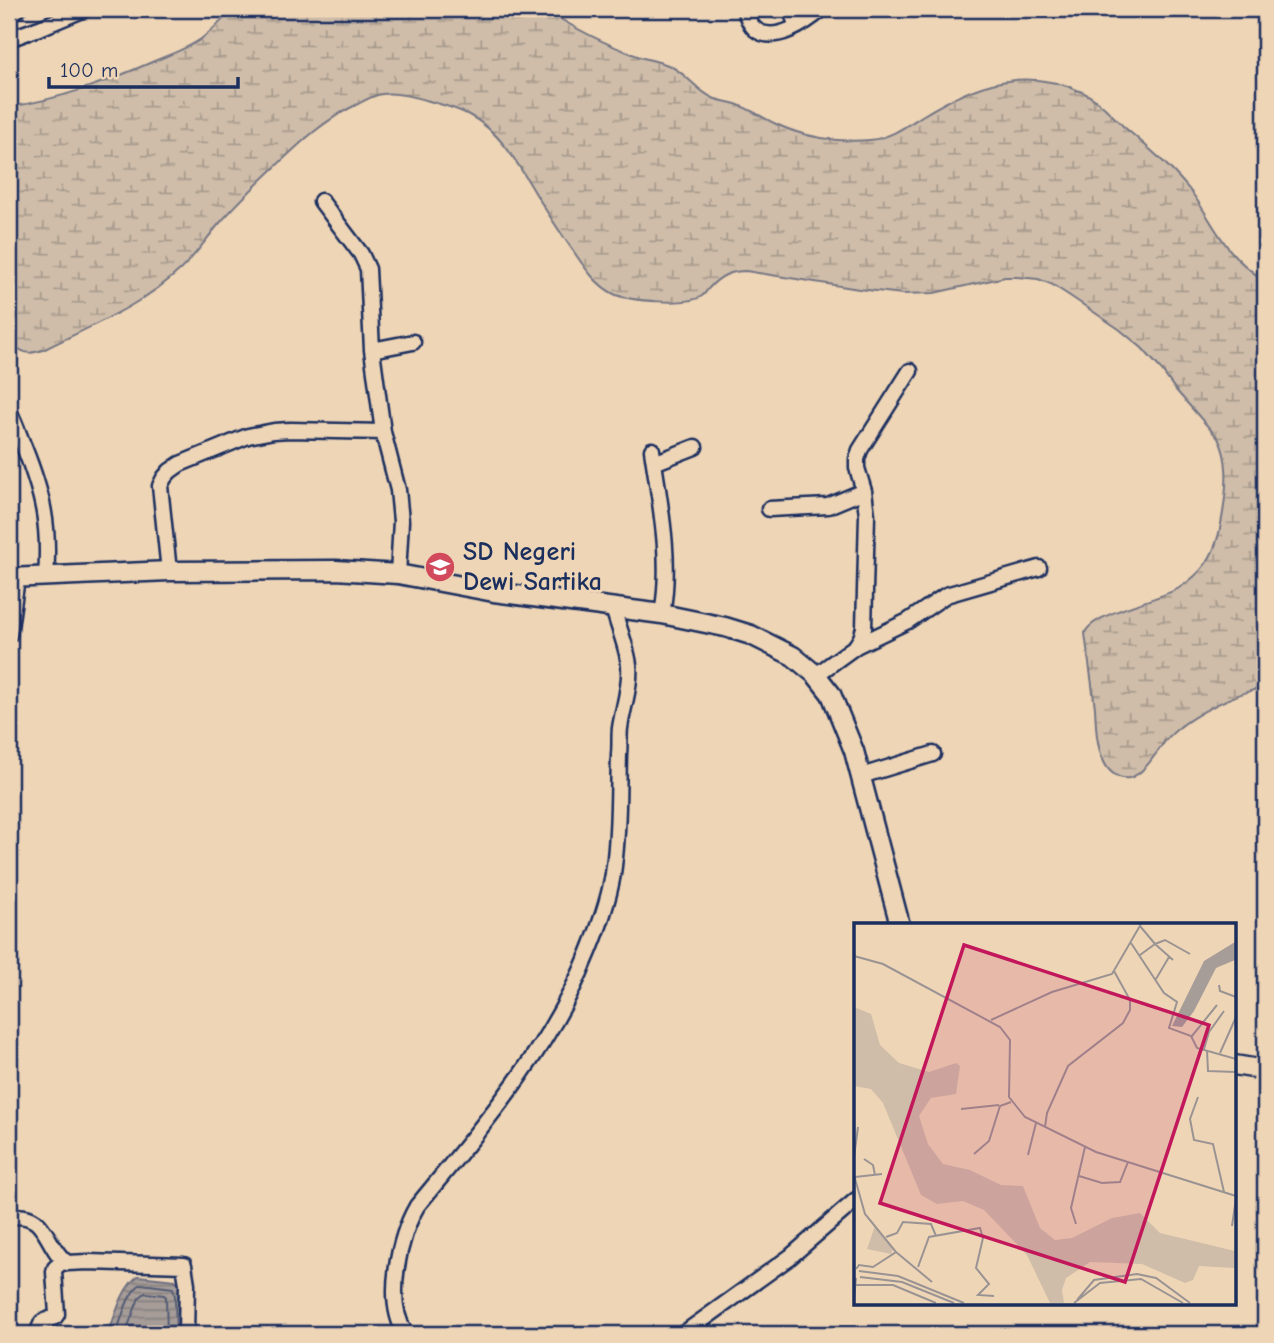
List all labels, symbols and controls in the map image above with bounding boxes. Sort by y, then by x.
scale bar [49,46,238,90]
text: 100 m [60,58,118,82]
place label: SD Negeri Dewi Sartika [463,537,602,597]
school or university icon: SD Negeri Dewi Sartika [423,550,457,584]
inset map [854,923,1236,1304]

